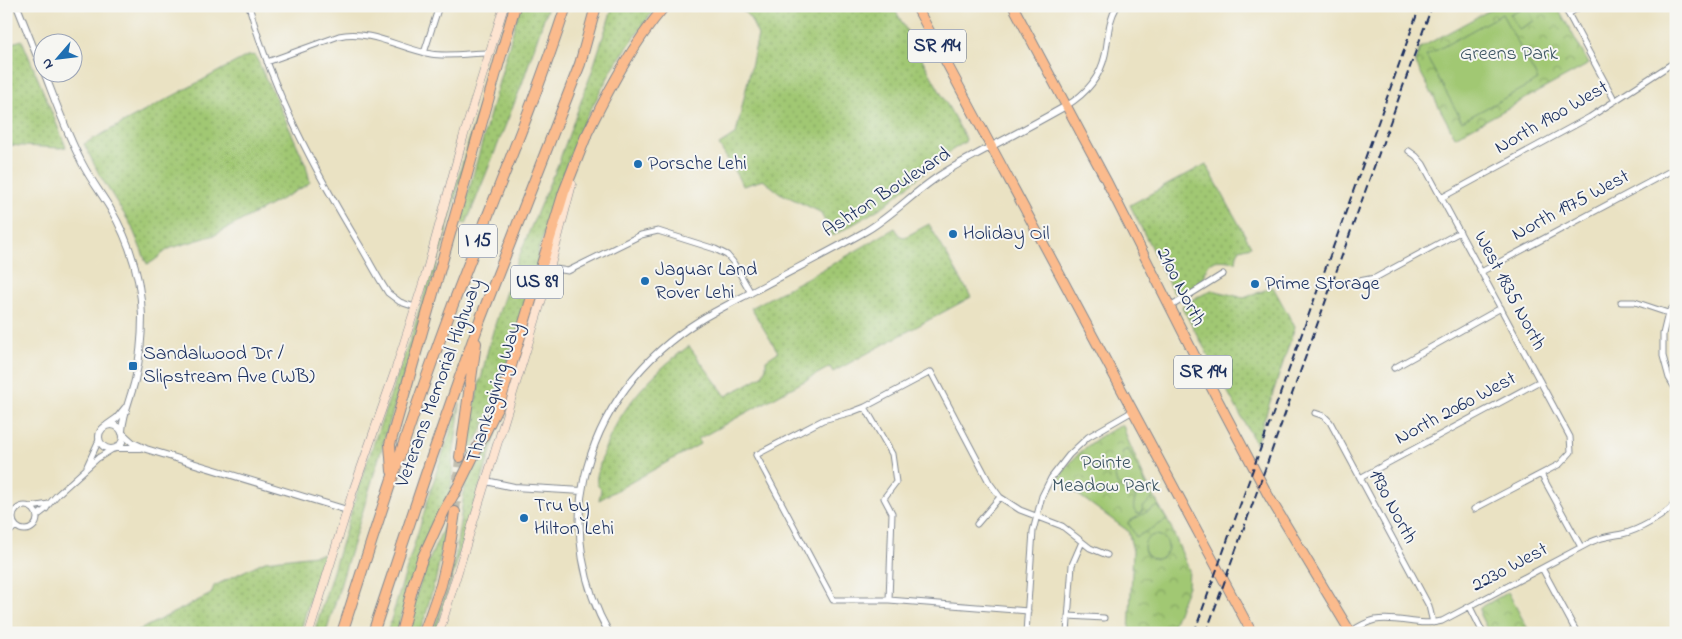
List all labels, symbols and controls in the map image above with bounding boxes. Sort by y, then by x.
road number: SR 194 [908,29,966,62]
north arrow [32,32,82,82]
park label: Greens Park [1460,40,1558,69]
text: N [36,54,59,73]
street label: North 1900 West [1490,73,1615,162]
street label: Ashton Boulevard [817,141,957,245]
place label: Porsche Lehi [648,150,747,179]
marker: Porsche Lehi [632,158,644,170]
street label: North 1975 West [1507,163,1635,249]
place label: Holiday Oil [963,220,1050,249]
road number: I 15 [459,225,497,258]
street label: West 1835 North [1465,226,1553,356]
marker: Holiday Oil [947,228,959,240]
street label: 2100 North [1148,243,1212,331]
place label: Jaguar Land Rover Lehi [655,256,757,308]
road number: US 89 [511,266,563,298]
place label: Prime Storage [1265,270,1380,300]
street label: Veterans Memorial Highway [388,275,492,493]
marker: Jaguar Land Rover Lehi [639,275,651,287]
marker: Prime Storage [1249,278,1261,290]
street label: Thanksgiving Way [460,319,531,467]
place label: Sandalwood Dr / Slipstream Ave (WB) [143,340,315,392]
road number: SR 194 [1174,356,1232,388]
marker: Sandalwood Dr / Slipstream Ave (WB) [127,360,139,372]
street label: North 2060 West [1390,365,1522,453]
park label: Pointe Meadow Park [1052,449,1160,501]
street label: 1930 North [1360,465,1424,549]
place label: Tru by Hilton Lehi [534,492,614,544]
marker: Tru by Hilton Lehi [518,512,530,524]
street label: 2230 West [1466,536,1554,600]

